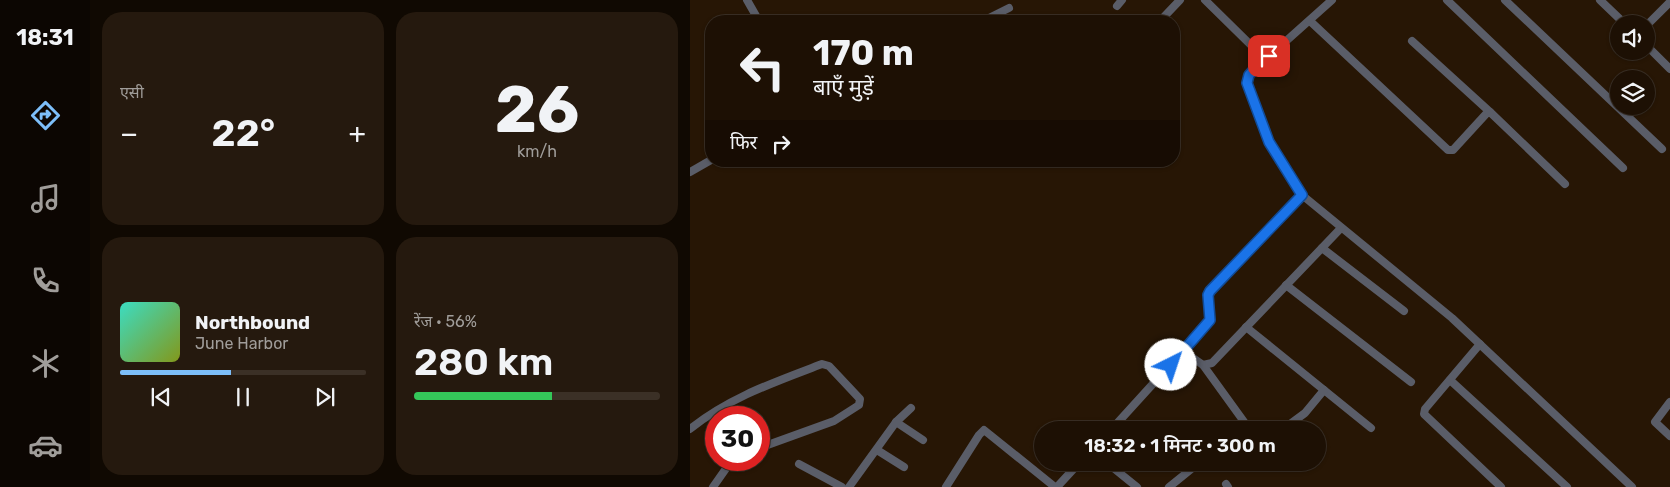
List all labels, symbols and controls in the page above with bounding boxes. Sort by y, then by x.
map controls [1610,15,1655,115]
button: sound [1610,15,1655,60]
text: 18:31 [16,24,74,51]
text: 170 m [813,32,914,74]
icon: left [730,35,795,100]
pin [1248,35,1290,77]
icon: arrive [1255,42,1283,70]
button: layers [1610,70,1655,115]
text: 26 [495,71,579,148]
text: बाएँ मुड़ें [813,74,874,101]
text: एसी [120,83,144,102]
icon: directions [28,98,63,133]
text: 22° [212,110,275,156]
text: − [120,117,138,150]
text: + [349,117,366,150]
icon: right [767,130,795,158]
text: फिर [730,131,757,154]
text: km/h [517,142,557,161]
icon: music [28,181,63,216]
icon: phone [28,263,63,298]
text: Northbound [195,311,310,334]
text: रेंज · 56% [414,312,477,331]
text: June Harbor [195,334,288,353]
position arrow [1144,338,1196,390]
text: 280 km [414,339,553,385]
icon: climate [28,346,63,381]
icon: previous [147,383,175,411]
icon: pause [229,383,257,411]
icon: next [311,383,339,411]
speed limit sign: 30 [705,406,770,471]
icon: car [28,428,63,463]
text: 18:32 · 1 मिनट · 300 m [1084,434,1276,457]

